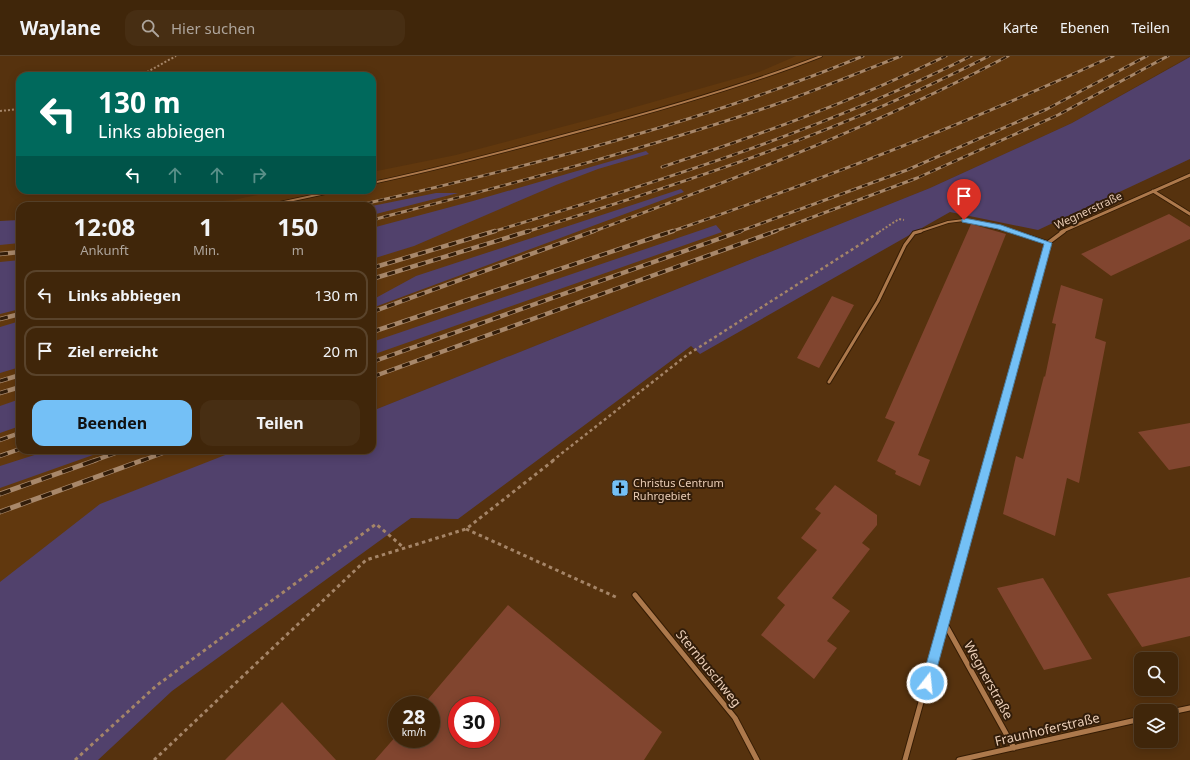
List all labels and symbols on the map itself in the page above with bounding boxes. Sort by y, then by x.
pin [947,179,981,220]
street label: Wegnerstraße [1052,188,1124,232]
place label: Christus Centrum Ruhrgebiet [633,475,724,503]
church icon: Christus Centrum Ruhrgebiet [610,478,630,498]
street label: Sternbuschweg [672,626,746,710]
street label: Wegnerstraße [960,638,1018,722]
position arrow [906,662,948,704]
speed limit sign: 30 [448,696,500,748]
street label: Fraunhoferstraße [993,708,1101,750]

